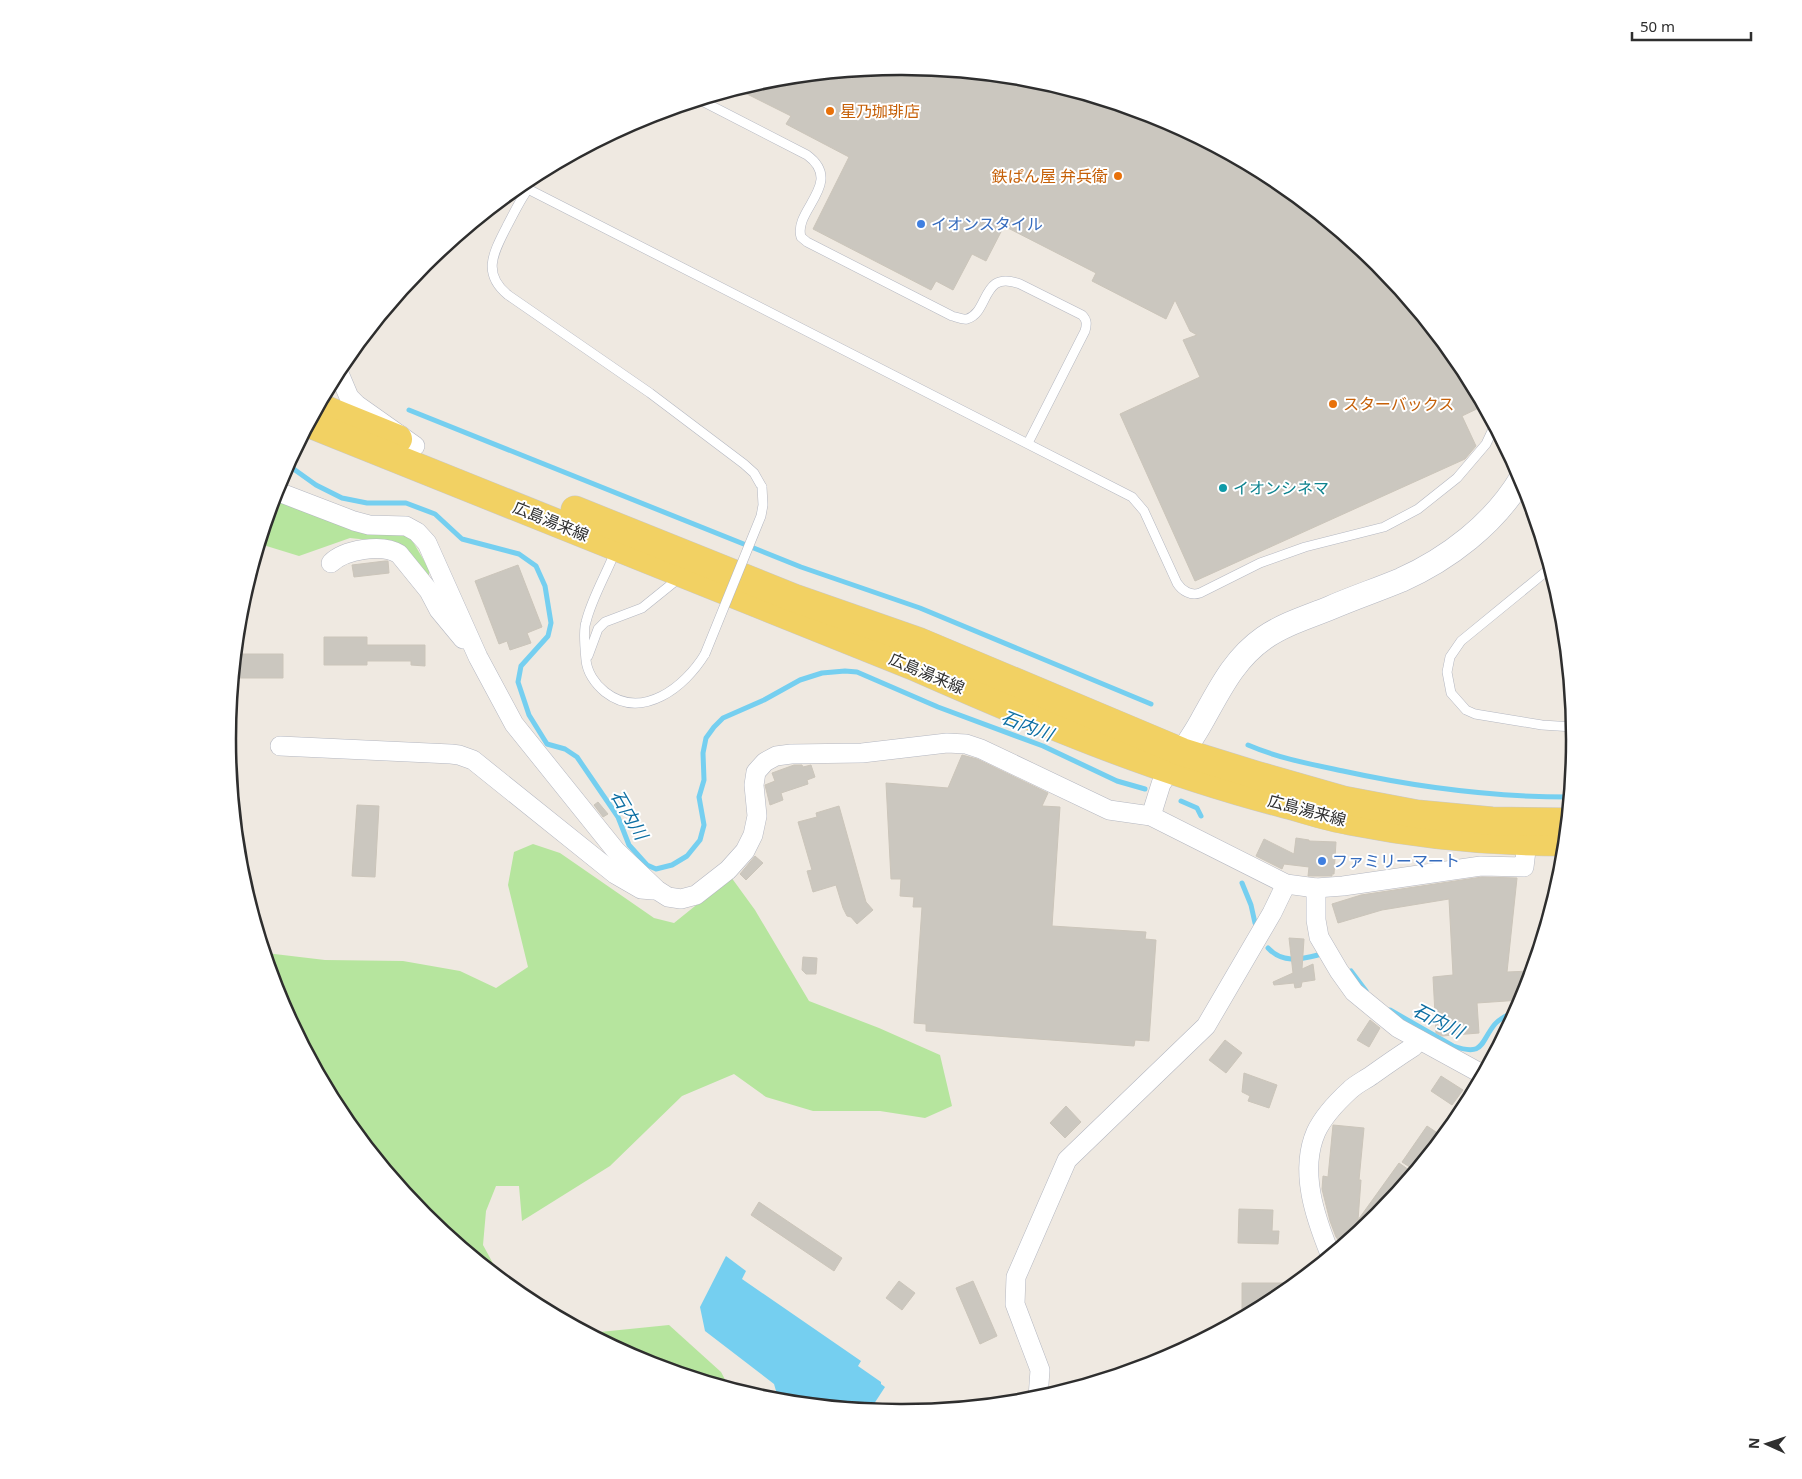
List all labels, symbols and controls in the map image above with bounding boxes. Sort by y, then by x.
scale bar [1632,10,1751,42]
text: 50 m [1640,16,1675,36]
place label: 星乃珈琲店 [840,100,920,122]
marker: 星乃珈琲店 [824,105,836,117]
place label: 鉄ぱん屋 弁兵衛 [992,165,1108,187]
marker: 鉄ぱん屋 弁兵衛 [1112,170,1124,182]
place label: イオンスタイル [931,213,1043,235]
marker: イオンスタイル [915,218,927,230]
place label: スターバックス [1343,393,1454,415]
marker: スターバックス [1327,398,1339,410]
place label: イオンシネマ [1233,477,1329,499]
marker: イオンシネマ [1217,482,1229,494]
street label: 広島湯来線 [510,496,592,546]
street label: 広島湯来線 [886,647,968,699]
water label: 石内川 [998,704,1059,747]
water label: 石内川 [606,785,655,846]
street label: 広島湯来線 [1266,789,1348,831]
place label: ファミリーマート [1332,850,1460,872]
marker: ファミリーマート [1316,855,1328,867]
water label: 石内川 [1409,997,1470,1044]
north arrow [1742,1419,1792,1469]
text: N [1744,1437,1763,1449]

